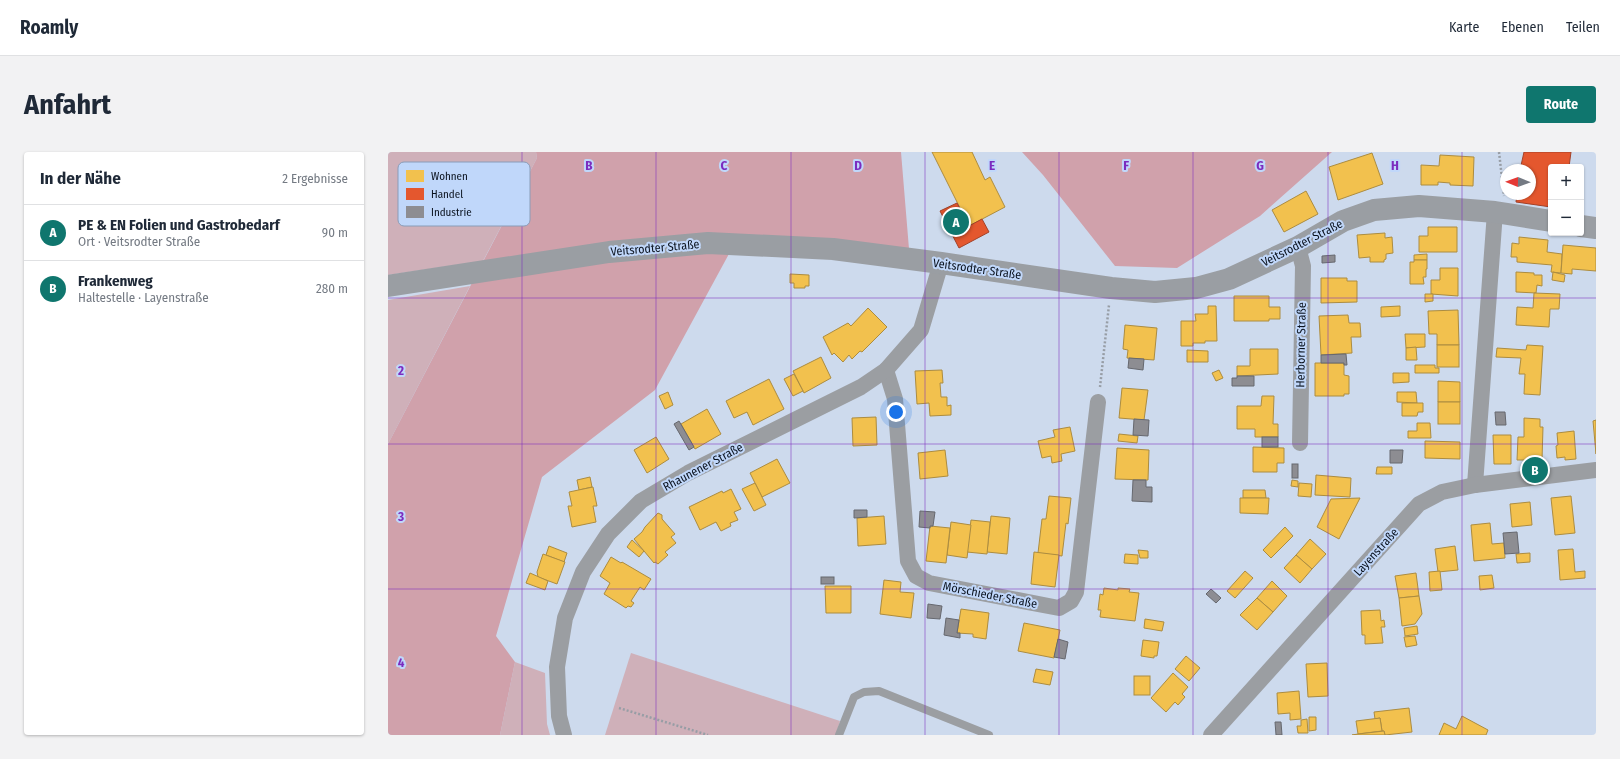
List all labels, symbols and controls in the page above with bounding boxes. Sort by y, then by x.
text: Roamly [20,16,78,39]
text: Karte [1449,19,1479,36]
text: Ebenen [1501,19,1544,36]
text: Teilen [1566,19,1600,36]
button: Route [1526,86,1596,123]
text: Anfahrt [24,88,111,121]
text: B [585,158,593,173]
text: C [721,158,728,173]
text: D [854,158,862,173]
text: E [989,158,995,173]
text: F [1123,158,1129,173]
text: G [1256,158,1264,173]
text: H [1391,158,1399,173]
legend [398,162,530,226]
north arrow [1500,164,1536,200]
map controls [1548,164,1584,236]
button: + [1548,164,1584,200]
text: In der Nähe [40,168,121,189]
text: Wohnen [431,170,468,183]
text: 2 Ergebnisse [282,171,348,186]
text: Handel [431,188,463,201]
button: − [1548,200,1584,236]
text: Industrie [431,206,472,219]
pin: A [943,207,969,237]
text: PE & EN Folien und Gastrobedarf [78,216,280,234]
street label: Veitsrodter Straße [1259,217,1345,269]
text: A [49,225,57,240]
text: 90 m [322,225,348,240]
text: Ort · Veitsrodter Straße [78,234,200,249]
street label: Veitsrodter Straße [610,237,700,259]
street label: Veitsrodter Straße [932,256,1022,282]
text: Frankenweg [78,272,153,290]
text: B [49,281,57,296]
text: 280 m [316,281,348,296]
text: Haltestelle · Layenstraße [78,290,209,305]
street label: Herborner Straße [1293,302,1309,388]
text: 2 [397,363,404,378]
your location [886,402,906,422]
street label: Rhaunener Straße [661,440,745,494]
pin: B [1522,455,1548,485]
text: 3 [397,509,404,524]
street label: Layenstraße [1351,525,1401,579]
street label: Mörschieder Straße [942,579,1038,611]
text: 4 [398,655,405,670]

